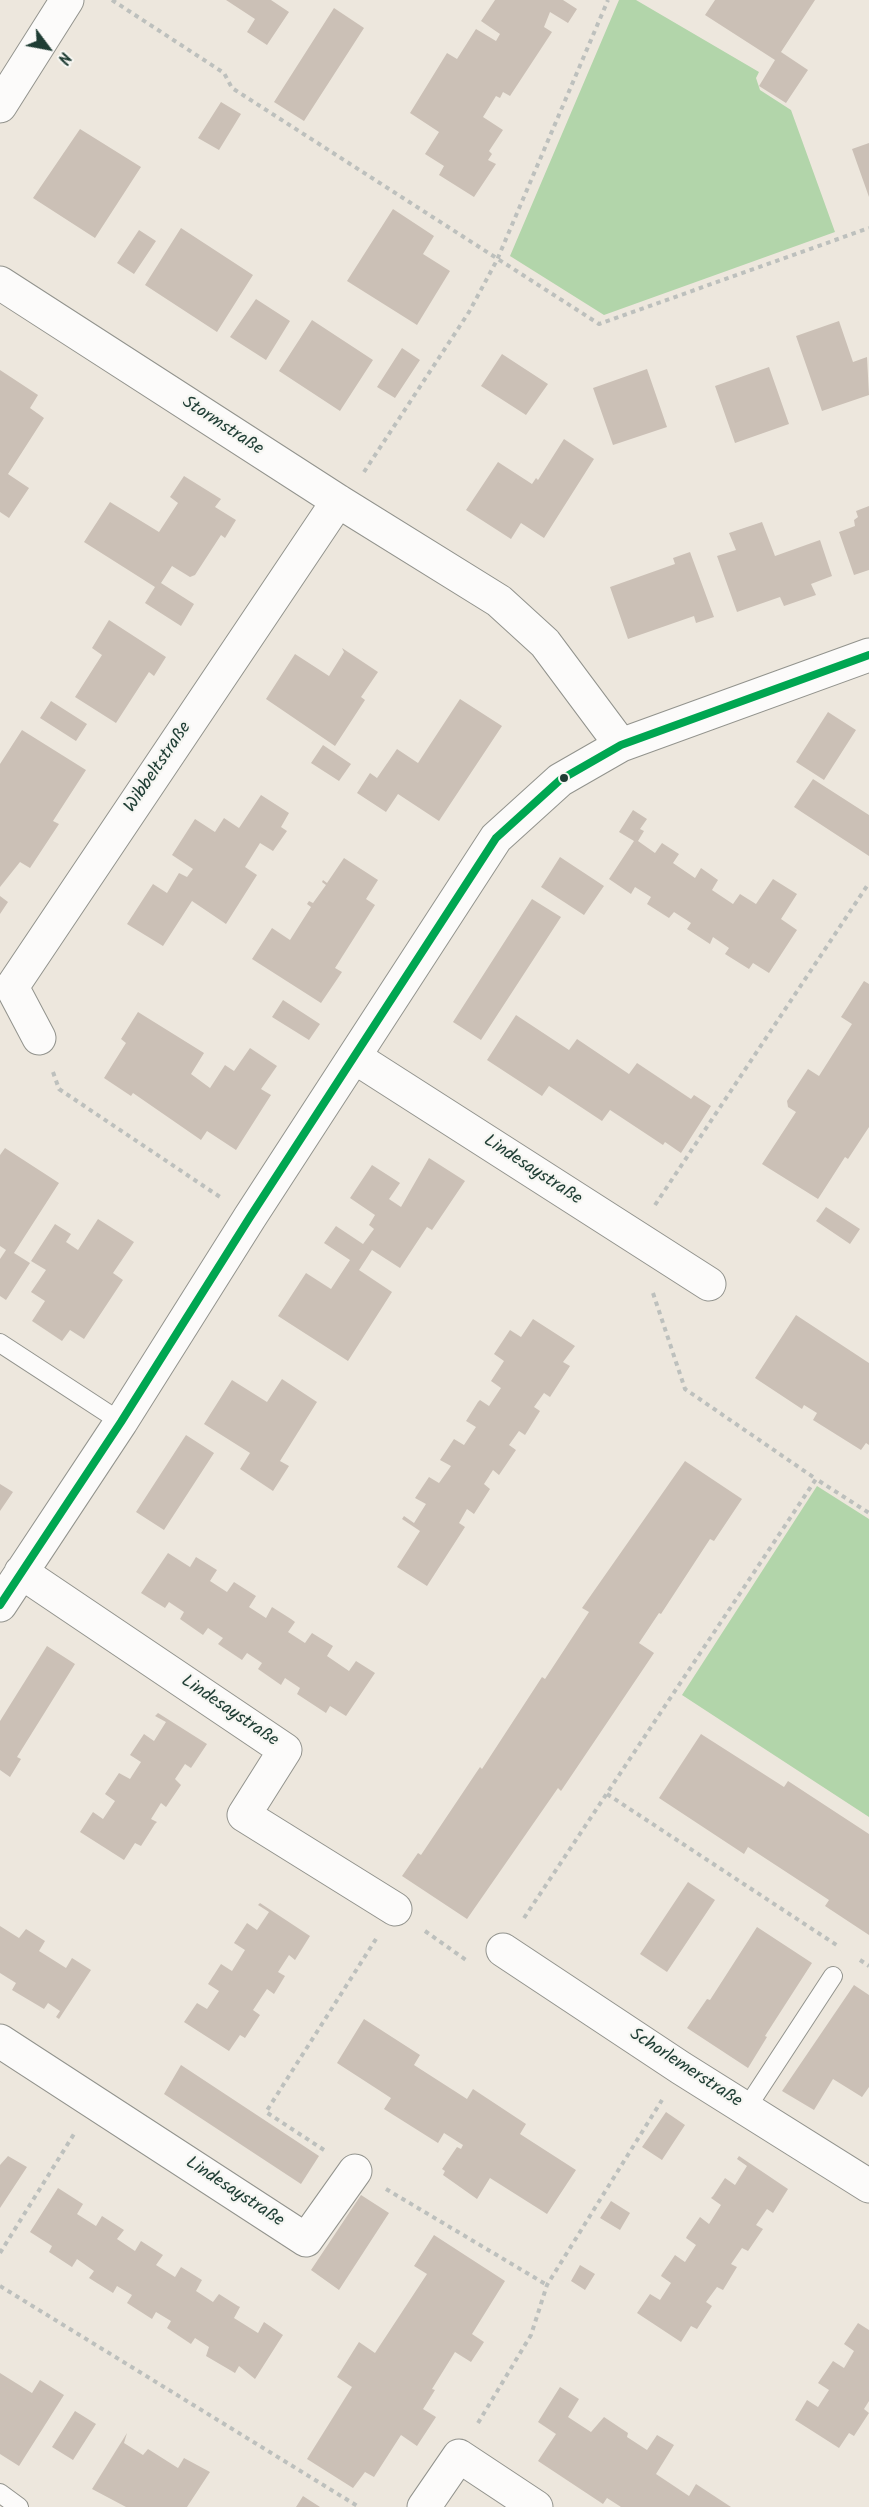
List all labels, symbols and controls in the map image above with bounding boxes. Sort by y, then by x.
north arrow [18,18,78,78]
text: N [50,47,77,69]
street label: Stormstraße [177,393,267,461]
street label: Wibbeltstraße [121,719,197,817]
unlabelled marker [558,772,570,784]
street label: Lindesaystraße [479,1131,585,1211]
street label: Lindesaystraße [176,1671,282,1753]
street label: Schorlemerstraße [625,2025,745,2113]
street label: Lindesaystraße [181,2153,287,2233]

